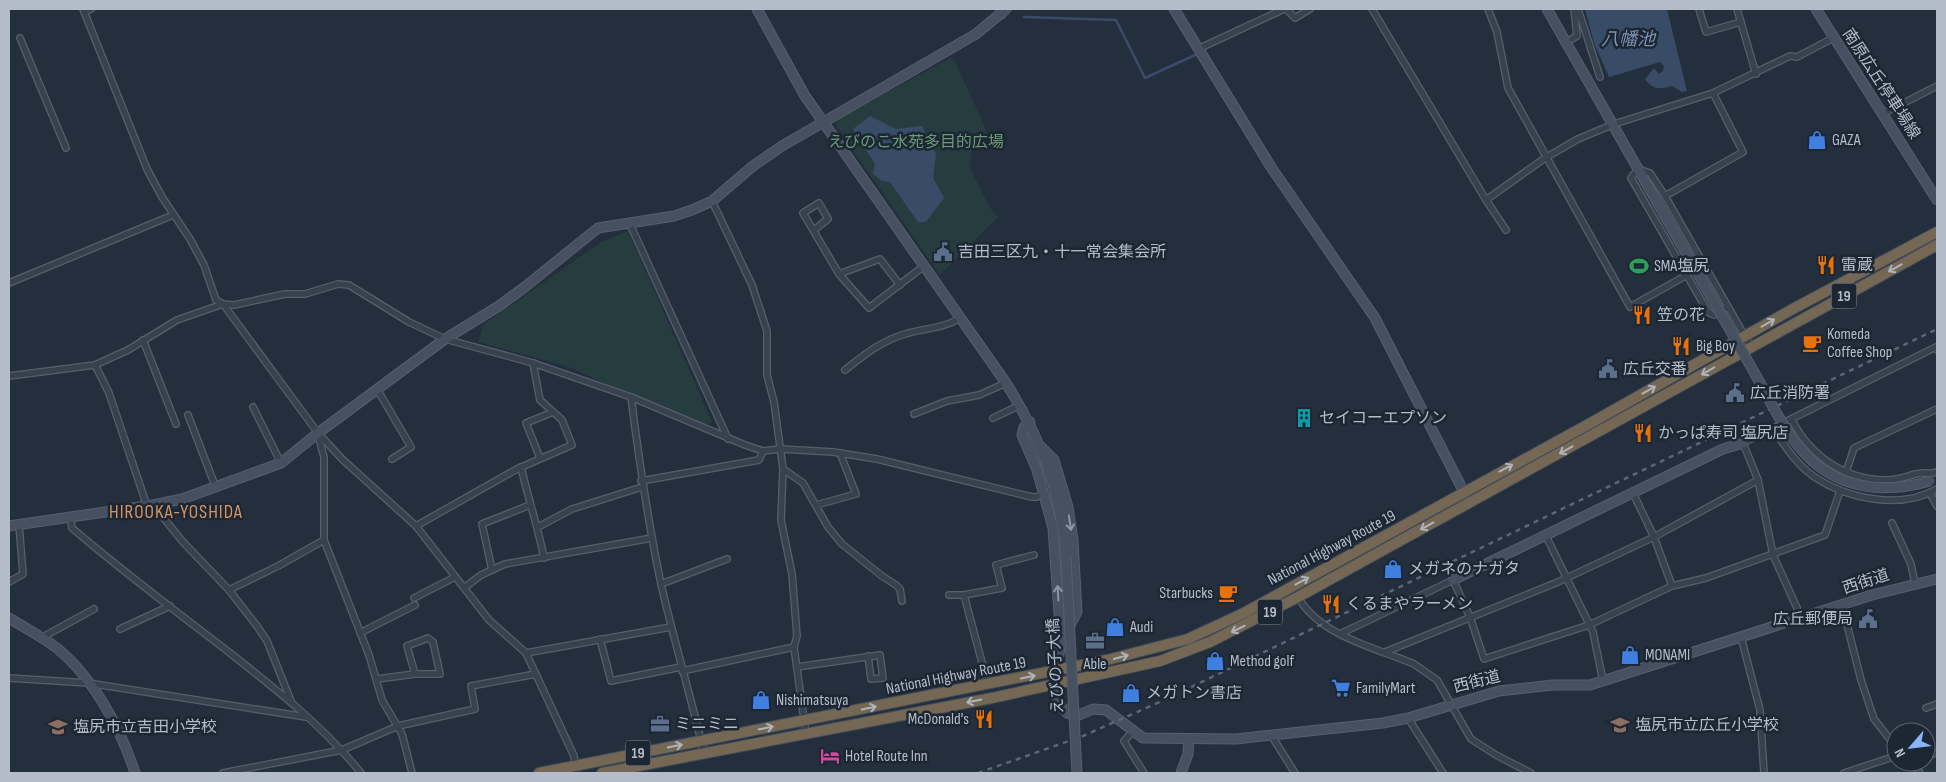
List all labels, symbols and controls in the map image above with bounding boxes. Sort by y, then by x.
street label: 南原広丘停車場線 [1838,25,1924,143]
water label: 八幡池 [1601,29,1657,50]
shop icon: GAZA [1806,129,1828,151]
place label: GAZA [1832,131,1861,150]
park label: えびのこ水苑多目的広場 [828,133,1004,152]
public building icon: 吉田三区九・十一常会集会所 [932,241,954,263]
place label: 吉田三区九・十一常会集会所 [958,243,1166,262]
restaurant icon: 雷蔵 [1815,254,1837,276]
sports icon: SMA塩尻 [1628,255,1650,277]
place label: 雷蔵 [1841,256,1873,275]
place label: SMA塩尻 [1654,257,1709,276]
one-way arrow [1888,264,1902,274]
road number: 19 [1832,284,1856,308]
restaurant icon: 笠の花 [1631,304,1653,326]
place label: 笠の花 [1657,306,1705,325]
one-way arrow [1760,318,1775,328]
place label: Komeda Coffee Shop [1827,325,1892,362]
cafe icon: Komeda Coffee Shop [1801,332,1823,354]
restaurant icon: Big Boy [1670,335,1692,357]
place label: Big Boy [1696,337,1735,356]
public building icon: 広丘交番 [1597,358,1619,380]
place label: 広丘交番 [1623,360,1687,379]
one-way arrow [1702,367,1716,377]
public building icon: 広丘消防署 [1724,382,1746,404]
place label: 広丘消防署 [1750,384,1830,403]
one-way arrow [1641,385,1655,395]
building icon: セイコーエプソン [1293,407,1315,429]
place label: セイコーエプソン [1319,409,1447,428]
restaurant icon: かっぱ寿司 塩尻店 [1632,422,1654,444]
place label: かっぱ寿司 塩尻店 [1658,424,1789,443]
one-way arrow [1559,445,1574,455]
one-way arrow [1499,463,1513,473]
district label: HIROOKA-YOSHIDA [109,501,243,524]
street label: National Highway Route 19 [1265,506,1399,590]
one-way arrow [1066,515,1076,531]
one-way arrow [1419,521,1434,531]
shop icon: メガネのナガタ [1382,558,1404,580]
place label: メガネのナガタ [1408,560,1520,579]
street label: 西街道 [1840,566,1892,598]
one-way arrow [1294,576,1309,585]
cafe icon: Starbucks [1217,582,1239,604]
place label: Starbucks [1159,584,1213,603]
one-way arrow [1054,586,1063,602]
restaurant icon: くるまやラーメン [1320,593,1342,615]
place label: くるまやラーメン [1346,595,1473,614]
road number: 19 [1258,600,1282,624]
public building icon: 広丘郵便局 [1857,608,1879,630]
place label: 広丘郵便局 [1773,610,1853,629]
shop icon: Audi [1104,616,1126,638]
street label: えびの子大橋 [1044,618,1068,714]
place label: Audi [1129,618,1153,637]
one-way arrow [1231,625,1246,634]
office icon: Able [1084,630,1106,652]
shop icon: MONAMI [1619,644,1641,666]
place label: MONAMI [1645,646,1690,665]
shop icon: Method golf [1204,650,1226,672]
one-way arrow [1112,652,1128,661]
place label: Method golf [1230,652,1294,671]
street label: National Highway Route 19 [884,653,1028,699]
place label: Able [1082,655,1107,674]
street label: 西街道 [1451,667,1503,697]
one-way arrow [1020,672,1036,681]
supermarket icon: FamilyMart [1330,677,1352,699]
place label: FamilyMart [1356,679,1416,698]
shop icon: メガトン書店 [1120,682,1142,704]
place label: メガトン書店 [1146,684,1242,703]
shop icon: Nishimatsuya [750,689,772,711]
place label: Nishimatsuya [776,691,848,710]
one-way arrow [967,697,983,706]
one-way arrow [860,703,876,712]
restaurant icon: McDonald's [973,708,995,730]
place label: McDonald's [908,710,969,729]
office icon: ミニミニ [649,713,671,735]
school or university icon: 塩尻市立広丘小学校 [1609,714,1631,736]
place label: ミニミニ [675,715,739,734]
school or university icon: 塩尻市立吉田小学校 [47,716,69,738]
place label: 塩尻市立広丘小学校 [1635,716,1779,735]
place label: 塩尻市立吉田小学校 [73,718,217,737]
north arrow [1886,722,1936,772]
one-way arrow [758,723,774,733]
road number: 19 [626,740,650,766]
one-way arrow [667,741,683,750]
hotel icon: Hotel Route Inn [819,745,841,767]
text: N [1891,746,1909,760]
place label: Hotel Route Inn [845,747,928,766]

